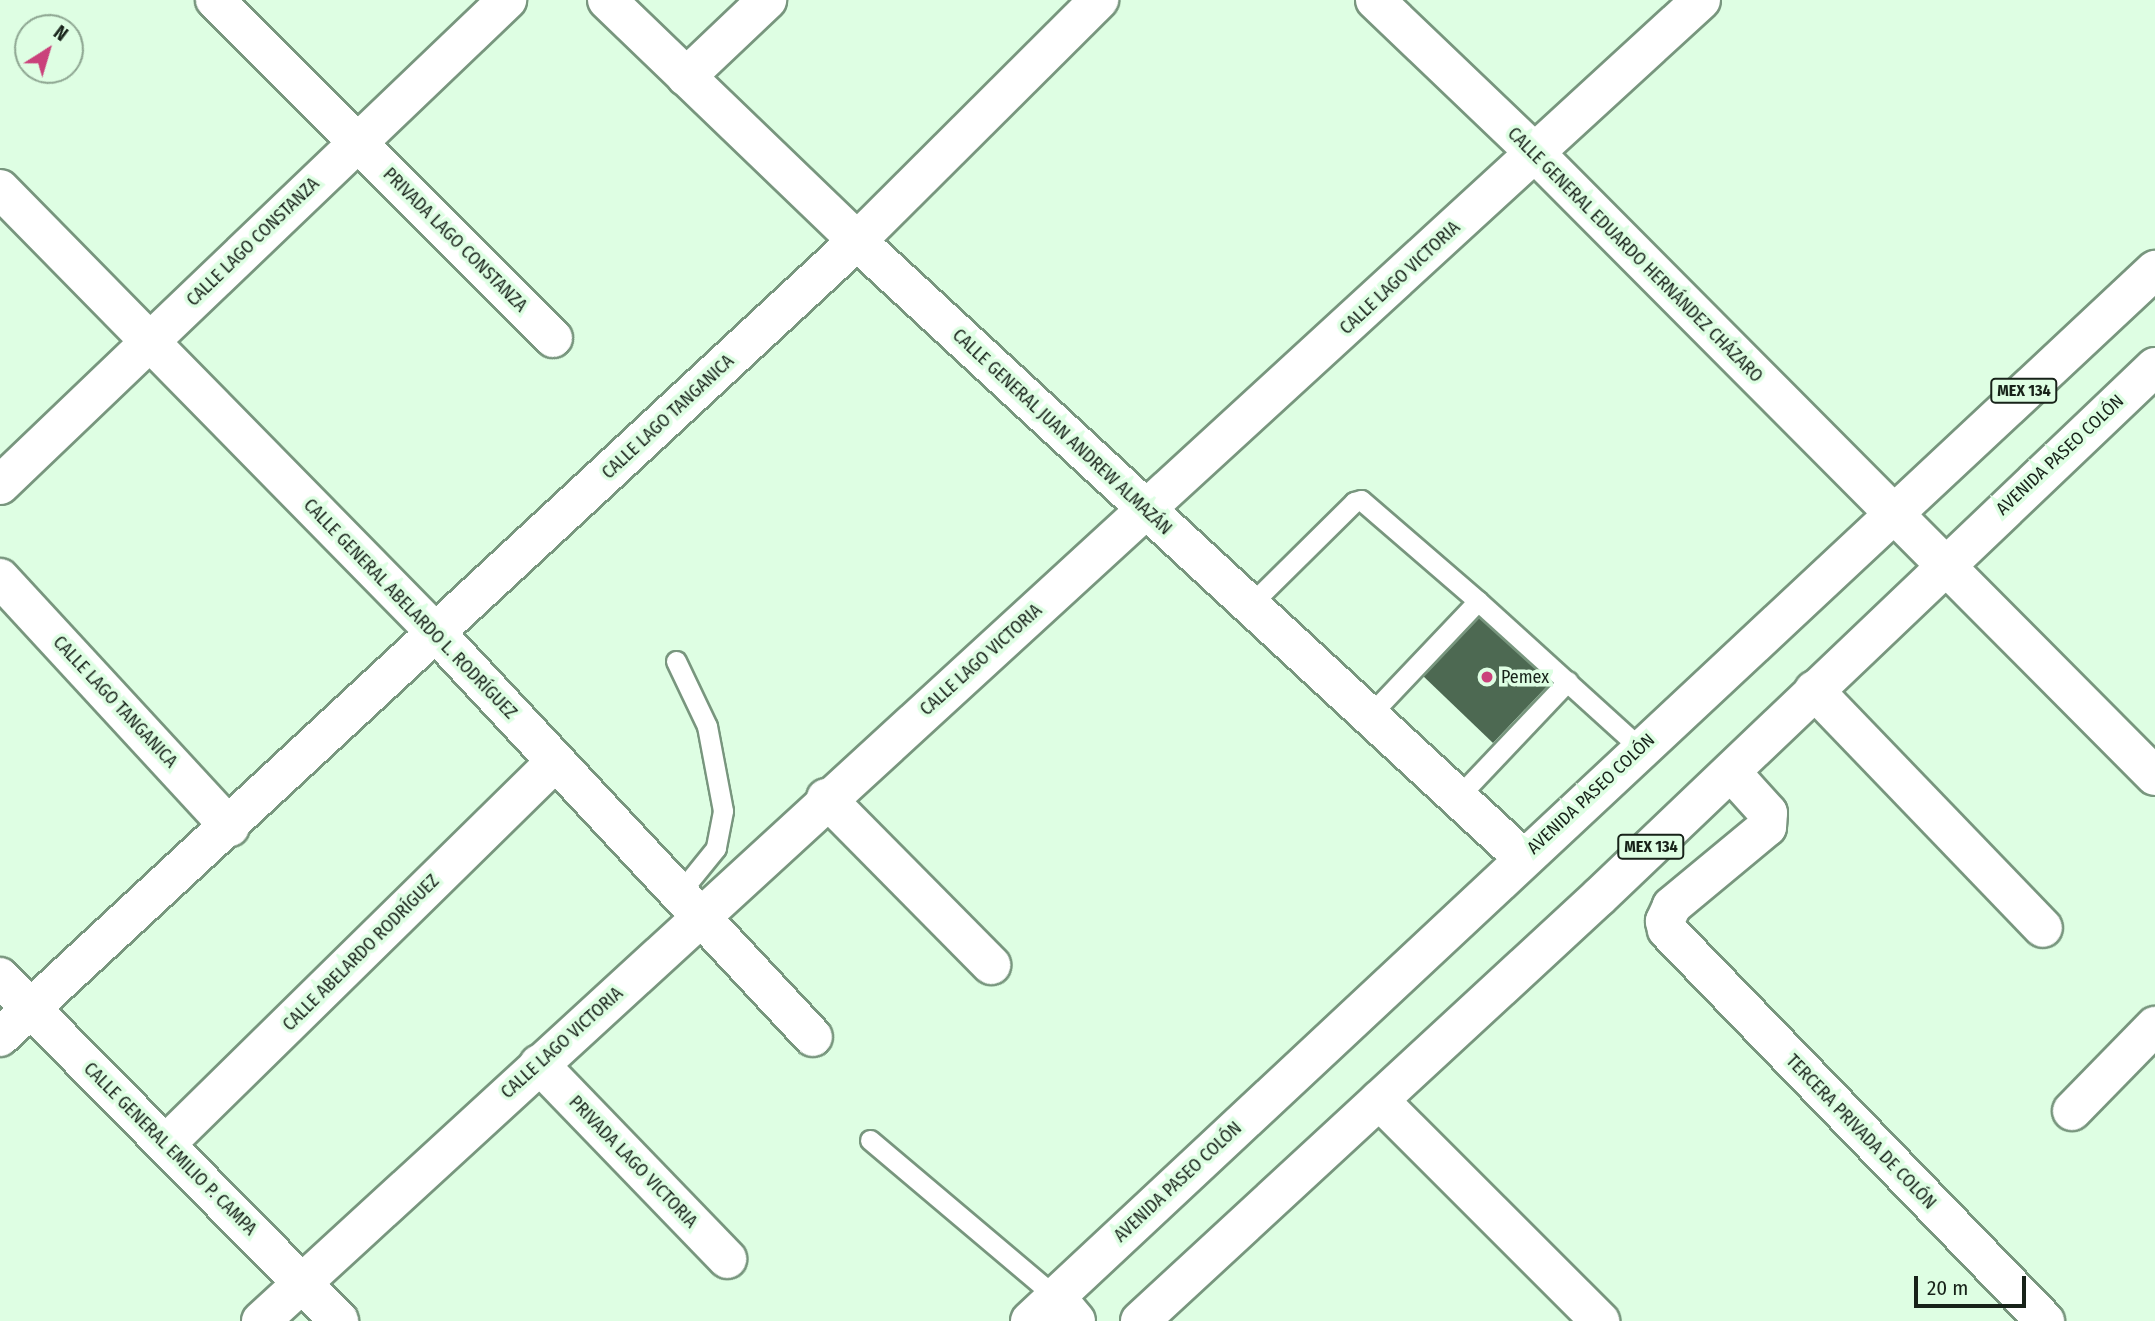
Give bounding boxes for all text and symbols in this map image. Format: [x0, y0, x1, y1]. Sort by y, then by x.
north arrow [14, 14, 84, 84]
text: N [49, 21, 72, 46]
street label: CALLE GENERAL EDUARDO HERNÁNDEZ CHÁZARO [1503, 123, 1767, 387]
street label: PRIVADA LAGO CONSTANZA [379, 164, 531, 316]
street label: CALLE LAGO CONSTANZA [182, 173, 324, 311]
street label: CALLE LAGO VICTORIA [1336, 217, 1464, 339]
street label: CALLE GENERAL JUAN ANDREW ALMAZÁN [948, 325, 1176, 539]
street label: CALLE LAGO TANGANICA [598, 350, 738, 484]
road number: MEX 134 [1989, 378, 2059, 404]
street label: AVENIDA PASEO COLÓN [1992, 390, 2128, 520]
street label: CALLE GENERAL ABELARDO L. RODRÍGUEZ [299, 494, 521, 724]
street label: CALLE LAGO VICTORIA [916, 600, 1046, 720]
street label: CALLE LAGO TANGANICA [48, 632, 182, 772]
place label: Pemex [1501, 666, 1549, 688]
marker: Pemex [1479, 669, 1495, 685]
street label: AVENIDA PASEO COLÓN [1523, 729, 1659, 859]
road number: MEX 134 [1616, 834, 1686, 860]
street label: CALLE ABELARDO RODRÍGUEZ [278, 870, 444, 1036]
street label: CALLE LAGO VICTORIA [497, 983, 627, 1103]
street label: TERCERA PRIVADA DE COLÓN [1782, 1050, 1940, 1214]
street label: CALLE GENERAL EMILIO P. CAMPA [79, 1058, 261, 1240]
street label: PRIVADA LAGO VICTORIA [564, 1091, 702, 1233]
street label: AVENIDA PASEO COLÓN [1110, 1117, 1246, 1247]
scale bar [1917, 1262, 2029, 1306]
text: 20 m [1927, 1275, 1968, 1301]

